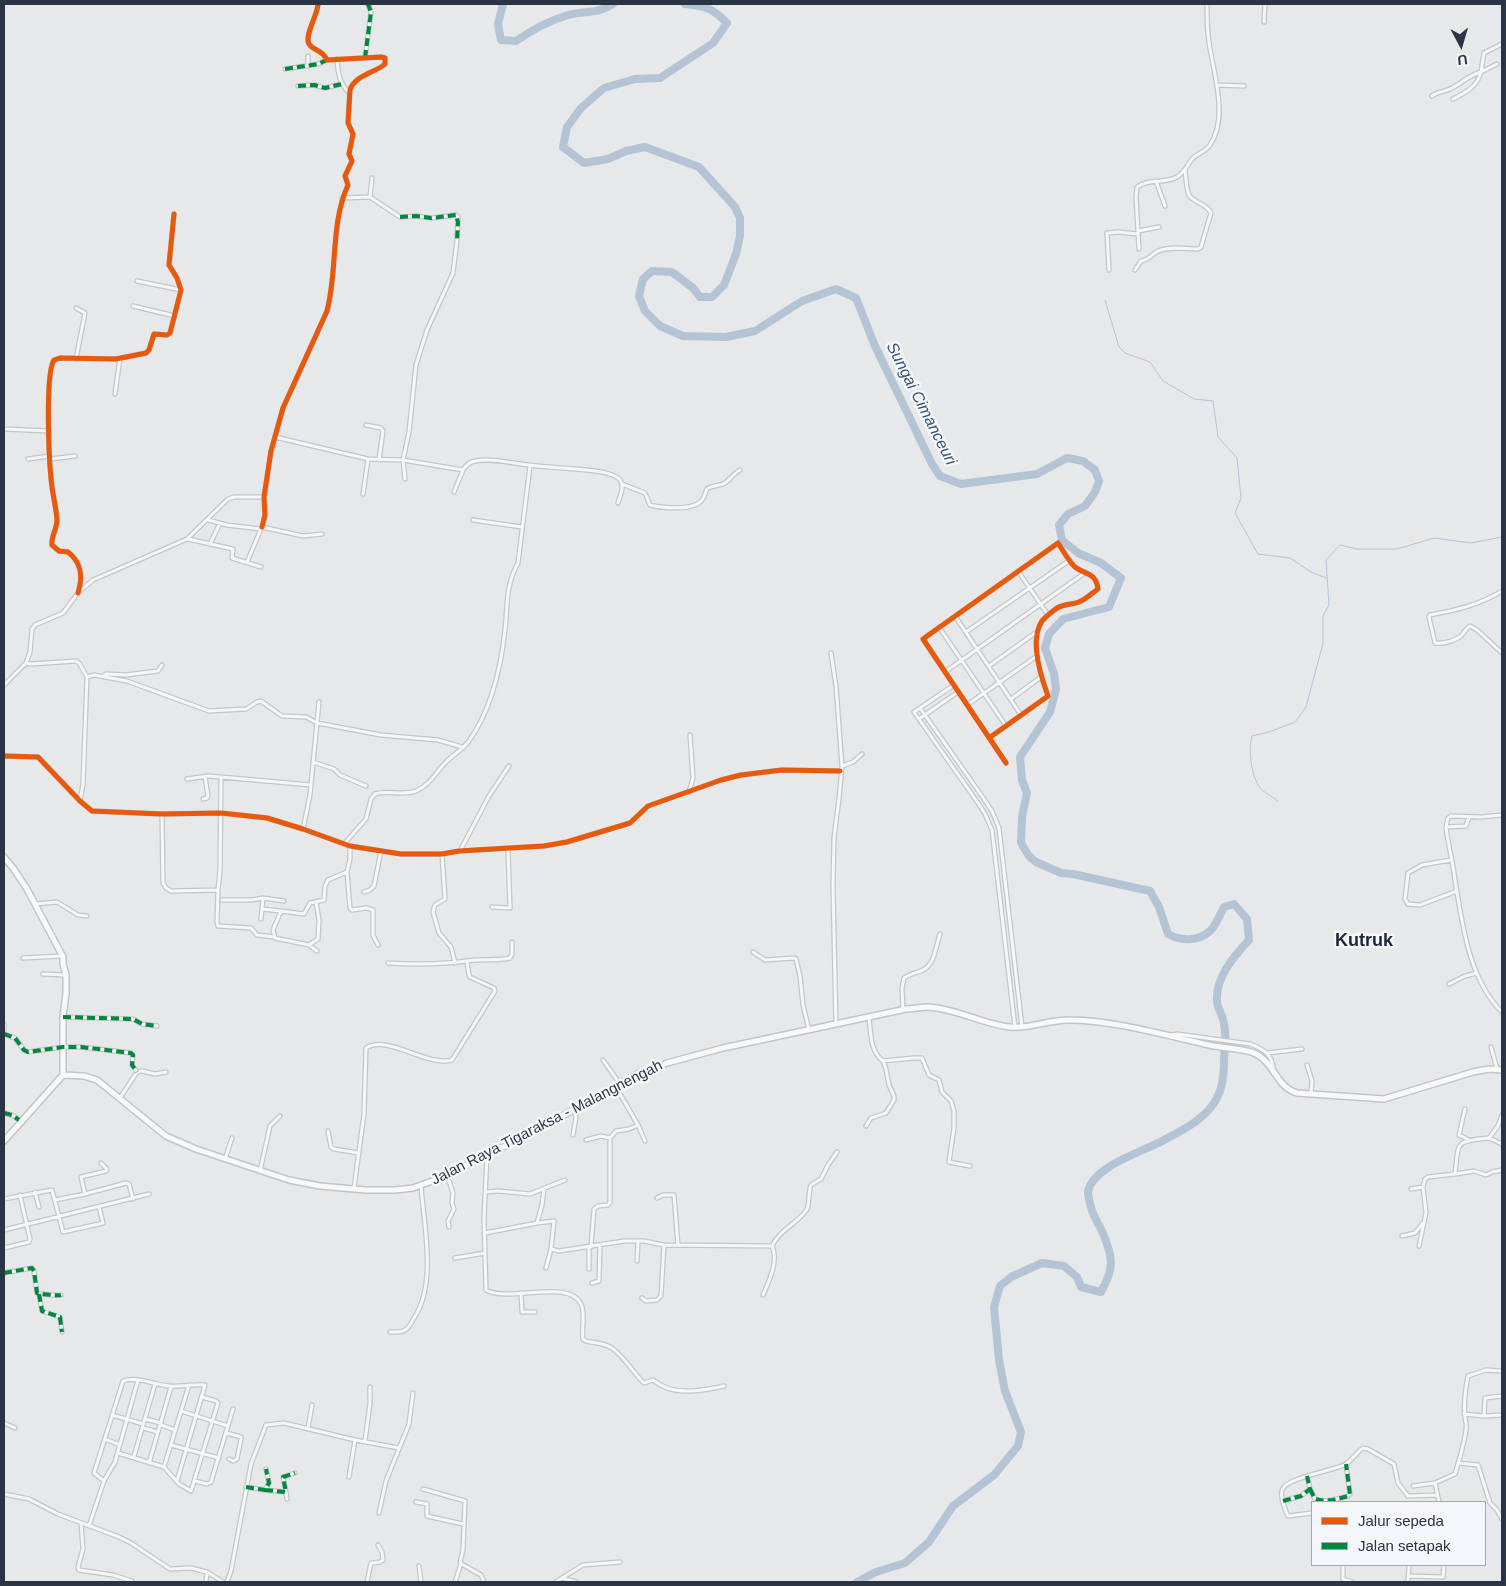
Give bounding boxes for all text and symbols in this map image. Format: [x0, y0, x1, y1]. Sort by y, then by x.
north arrow [1436, 20, 1486, 70]
text: U [1457, 51, 1468, 68]
water label: Sungai Cimanceuri [882, 339, 960, 469]
district label: Kutruk [1335, 930, 1393, 952]
street label: Jalan Raya Tigaraksa - Malangnengah [428, 1057, 666, 1189]
legend [1311, 1501, 1486, 1566]
text: Jalur sepeda [1358, 1512, 1444, 1529]
text: Jalan setapak [1358, 1537, 1451, 1554]

